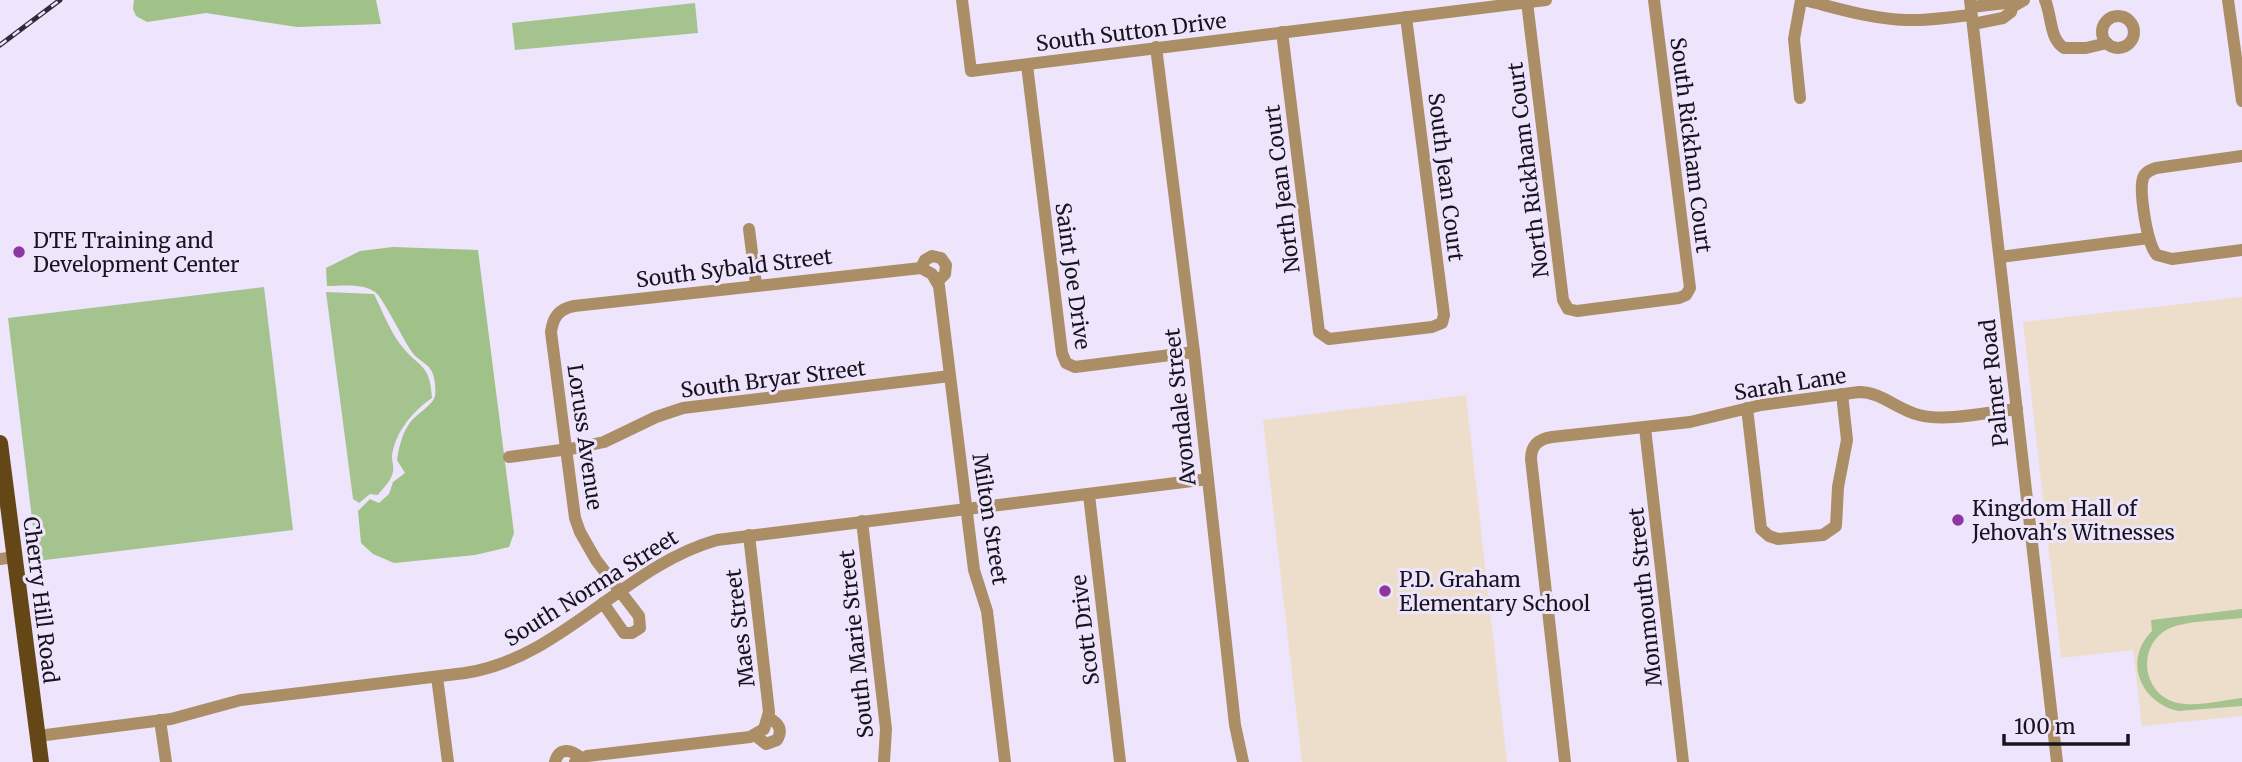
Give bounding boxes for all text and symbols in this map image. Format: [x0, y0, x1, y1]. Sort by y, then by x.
street label: South Sutton Drive [1034, 7, 1228, 57]
street label: South Rickham Court [1664, 36, 1718, 254]
street label: North Rickham Court [1501, 61, 1555, 279]
street label: South Jean Court [1422, 91, 1470, 263]
street label: North Jean Court [1258, 103, 1306, 275]
street label: Saint Joe Drive [1049, 201, 1097, 351]
place label: DTE Training and Development Center [33, 227, 239, 278]
street label: South Sybald Street [634, 243, 834, 293]
marker: DTE Training and Development Center [11, 244, 27, 260]
street label: Palmer Road [1974, 317, 2014, 448]
street label: Avondale Street [1158, 327, 1202, 488]
street label: South Bryar Street [679, 354, 867, 404]
street label: Loruss Avenue [561, 362, 609, 512]
street label: Sarah Lane [1732, 362, 1848, 406]
street label: Milton Street [966, 451, 1014, 587]
place label: Kingdom Hall of Jehovah's Witnesses [1971, 495, 2175, 546]
street label: Monmouth Street [1622, 506, 1668, 688]
marker: Kingdom Hall of Jehovah's Witnesses [1950, 512, 1966, 528]
street label: Cherry Hill Road [17, 515, 65, 685]
street label: South Norma Street [499, 524, 683, 652]
street label: South Marie Street [833, 549, 879, 739]
place label: P.D. Graham Elementary School [1399, 566, 1591, 617]
street label: Maes Street [719, 567, 761, 689]
street label: Scott Drive [1065, 573, 1105, 687]
marker: P.D. Graham Elementary School [1377, 583, 1393, 599]
scale bar [2004, 702, 2128, 746]
text: 100 m [2014, 713, 2076, 740]

